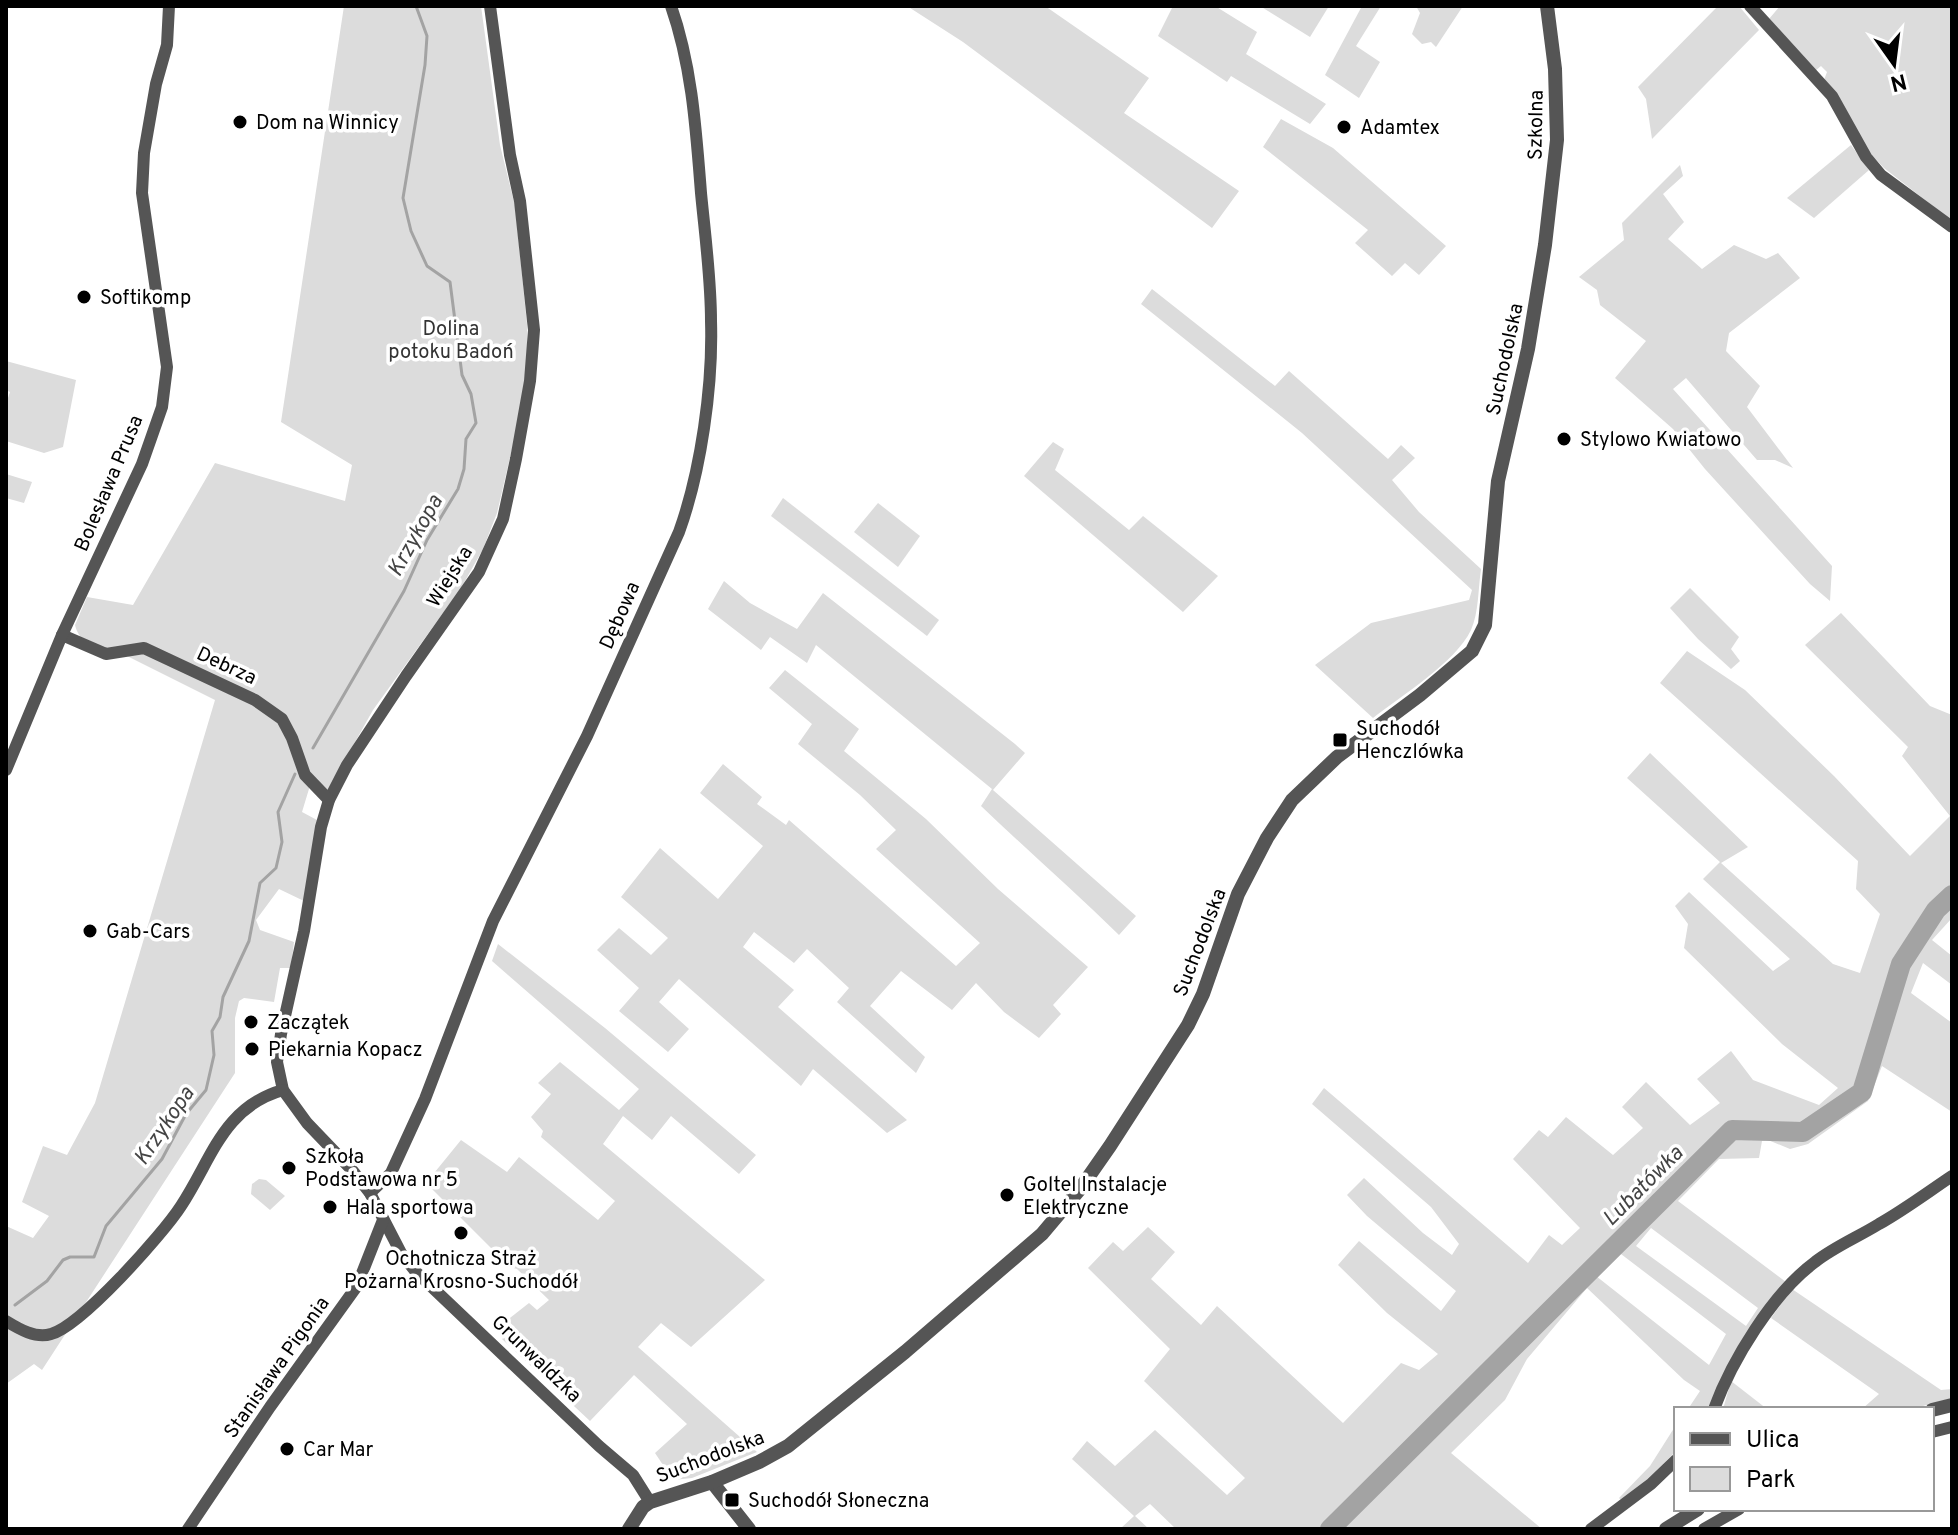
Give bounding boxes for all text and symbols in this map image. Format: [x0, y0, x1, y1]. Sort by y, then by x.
north arrow [1854, 24, 1934, 104]
text: N [1887, 66, 1909, 96]
street label: Szkolna [1523, 90, 1551, 160]
place label: Dom na Winnicy [256, 111, 399, 137]
marker: Dom na Winnicy [231, 113, 249, 131]
place label: Adamtex [1360, 116, 1440, 142]
marker: Adamtex [1335, 118, 1353, 136]
place label: Softikomp [100, 286, 191, 312]
marker: Softikomp [75, 288, 93, 306]
street label: Suchodolska [1481, 301, 1531, 418]
park label: Dolina potoku Badoń [388, 317, 514, 366]
street label: Bolesława Prusa [69, 412, 150, 556]
place label: Stylowo Kwiatowo [1580, 428, 1741, 454]
marker: Stylowo Kwiatowo [1555, 430, 1573, 448]
water label: Krzykopa [383, 490, 450, 582]
street label: Wiejska [422, 541, 480, 613]
street label: Dębowa [594, 578, 647, 654]
street label: Debrza [192, 642, 260, 692]
place label: Suchodół Henczlówka [1356, 717, 1464, 766]
marker: Suchodół Henczlówka [1331, 731, 1349, 749]
street label: Suchodolska [1168, 885, 1233, 1001]
place label: Gab-Cars [106, 920, 190, 946]
marker: Gab-Cars [81, 922, 99, 940]
place label: Zaczątek [267, 1011, 350, 1037]
marker: Zaczątek [242, 1013, 260, 1031]
place label: Piekarnia Kopacz [268, 1038, 423, 1064]
marker: Piekarnia Kopacz [243, 1040, 261, 1058]
water label: Krzykopa [129, 1081, 202, 1171]
water label: Lubatówka [1598, 1140, 1690, 1233]
place label: Szkoła Podstawowa nr 5 [305, 1145, 458, 1194]
marker: Szkoła Podstawowa nr 5 [280, 1159, 298, 1177]
place label: Goltel Instalacje Elektryczne [1023, 1173, 1167, 1222]
marker: Goltel Instalacje Elektryczne [998, 1186, 1016, 1204]
place label: Hala sportowa [346, 1196, 473, 1222]
marker: Hala sportowa [321, 1198, 339, 1216]
marker: Ochotnicza Straż Pożarna Krosno-Suchodół [452, 1224, 470, 1242]
place label: Ochotnicza Straż Pożarna Krosno-Suchodół [344, 1247, 578, 1296]
street label: Stanisława Pigonia [219, 1292, 336, 1444]
street label: Grunwaldzka [485, 1310, 586, 1409]
legend [1674, 1407, 1934, 1511]
street label: Suchodolska [653, 1425, 769, 1490]
text: Ulica [1746, 1426, 1799, 1456]
place label: Car Mar [303, 1438, 373, 1464]
marker: Car Mar [278, 1440, 296, 1458]
text: Park [1746, 1466, 1796, 1496]
place label: Suchodół Słoneczna [748, 1489, 929, 1515]
marker: Suchodół Słoneczna [723, 1491, 741, 1509]

